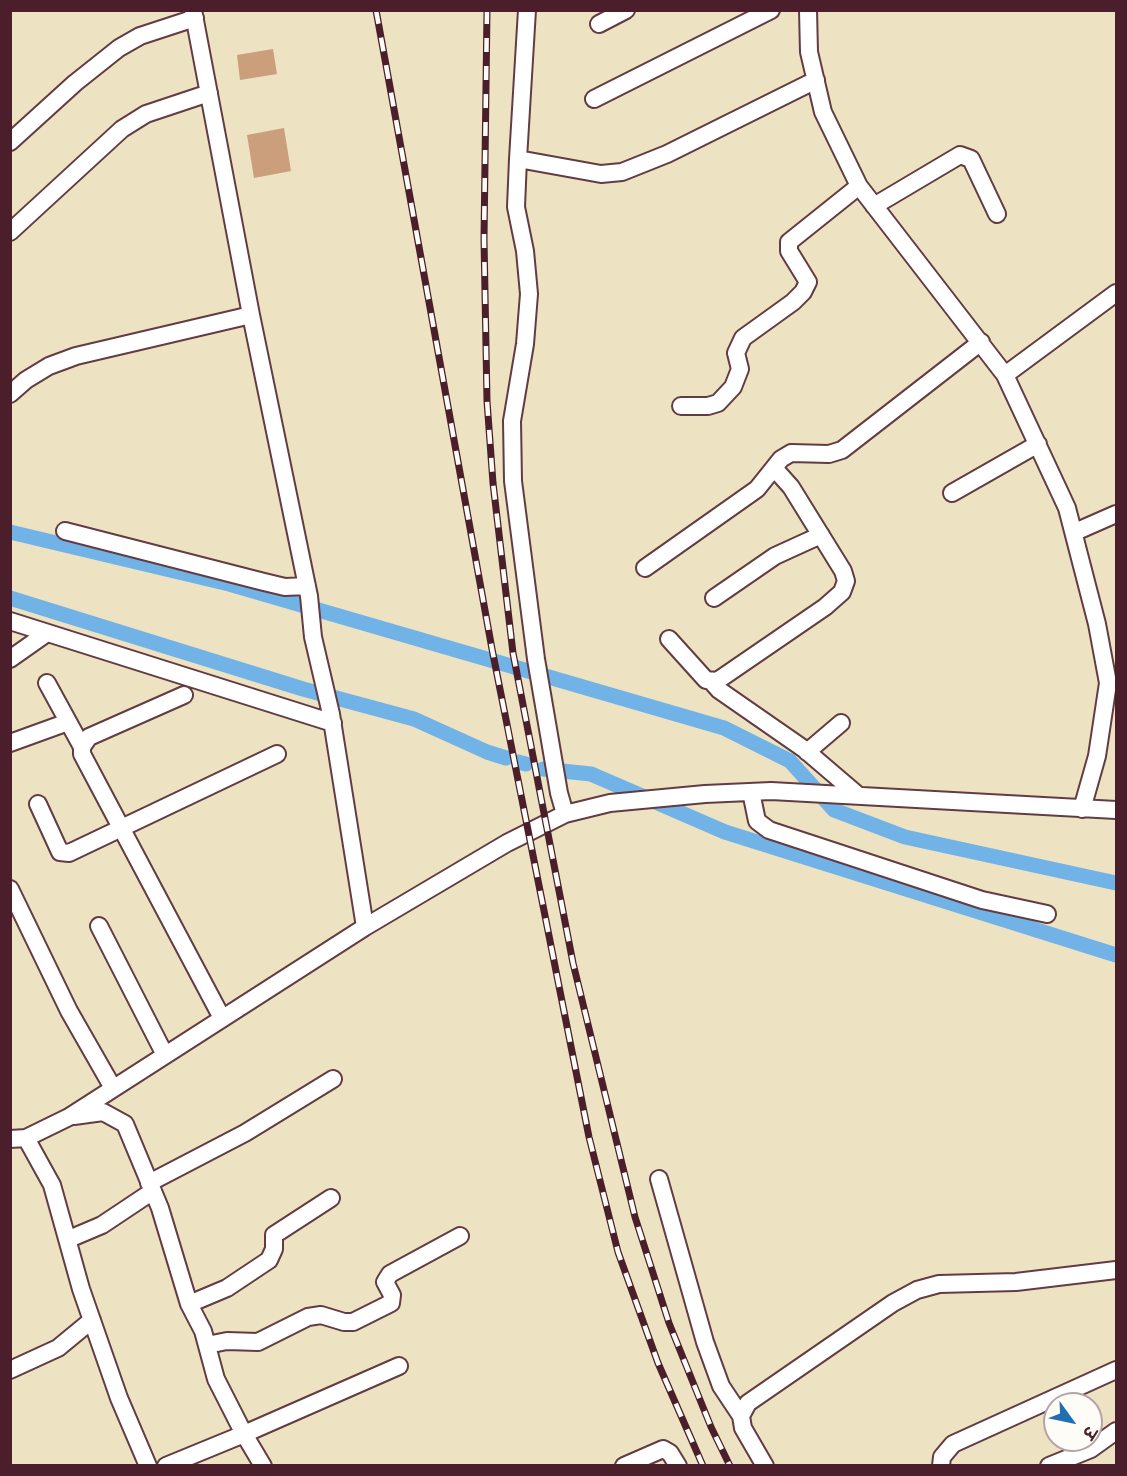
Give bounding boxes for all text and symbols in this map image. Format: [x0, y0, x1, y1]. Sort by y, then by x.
north arrow [1043, 1392, 1103, 1452]
text: उ [1076, 1421, 1098, 1441]

